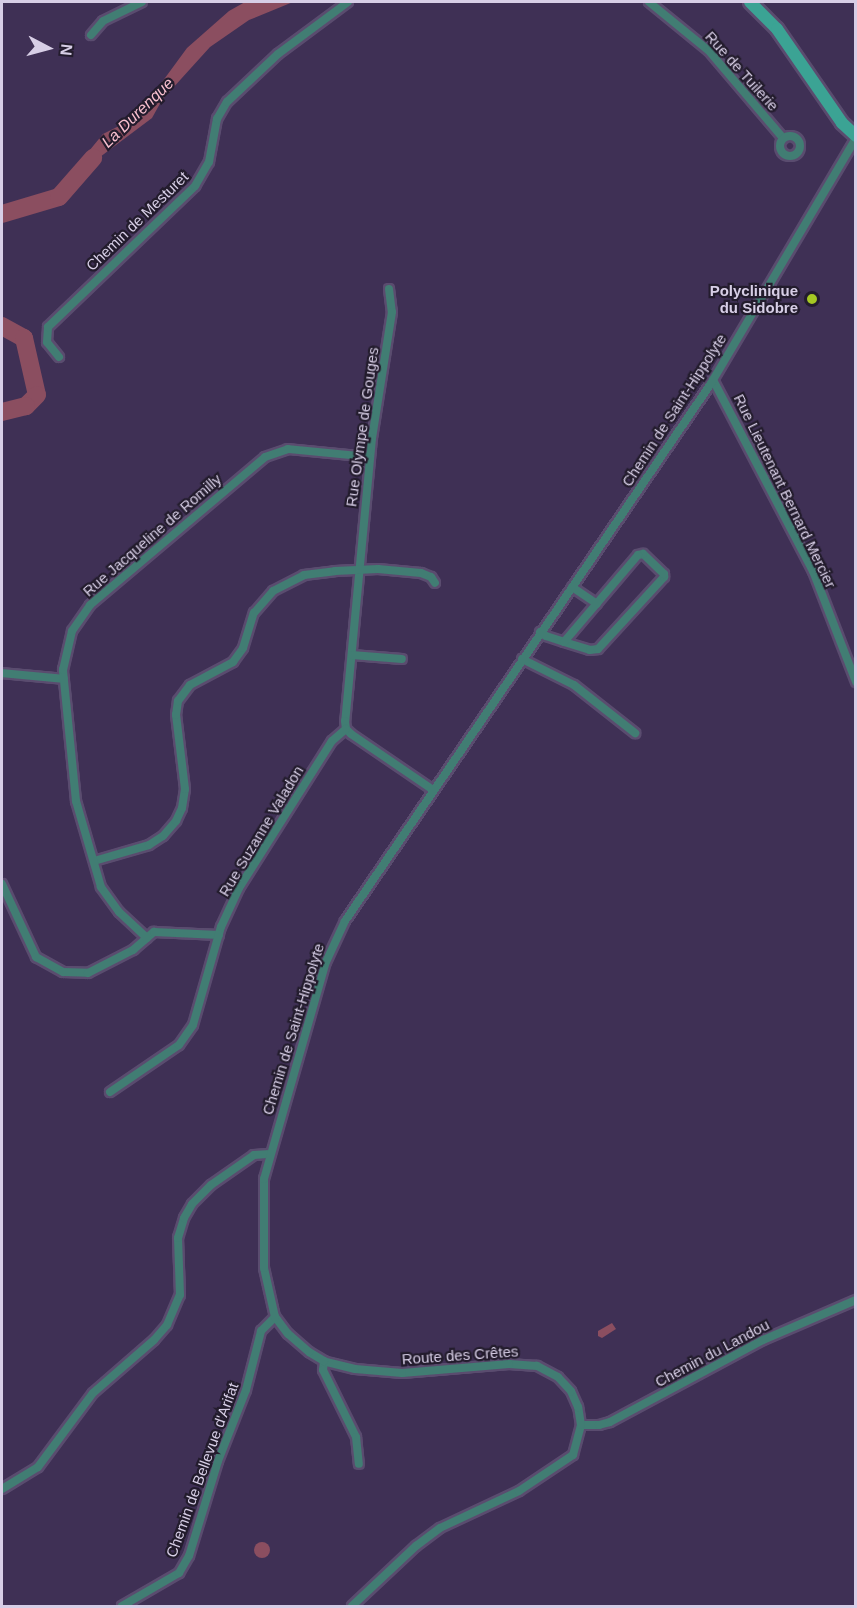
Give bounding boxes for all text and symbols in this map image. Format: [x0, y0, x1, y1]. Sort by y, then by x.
north arrow [18, 18, 78, 78]
street label: Rue de Tuilerie [701, 27, 783, 115]
text: N [57, 43, 75, 57]
water label: La Durenque [98, 74, 178, 152]
street label: Chemin de Mesturet [82, 168, 192, 274]
place label: Polyclinique du Sidobre [710, 281, 798, 316]
marker: Polyclinique du Sidobre [803, 290, 821, 308]
street label: Chemin de Saint-Hippolyte [618, 330, 730, 490]
street label: Rue Olympe de Gouges [342, 346, 382, 508]
street label: Rue Lieutenant Bernard Mercier [730, 391, 840, 591]
street label: Rue Jacqueline de Romilly [79, 470, 225, 600]
street label: Rue Suzanne Valadon [215, 763, 307, 899]
street label: Chemin de Saint-Hippolyte [258, 941, 328, 1117]
street label: Chemin du Landou [652, 1315, 772, 1391]
street label: Route des Crêtes [401, 1342, 519, 1368]
street label: Chemin de Bellevue d'Arifat [162, 1380, 242, 1560]

